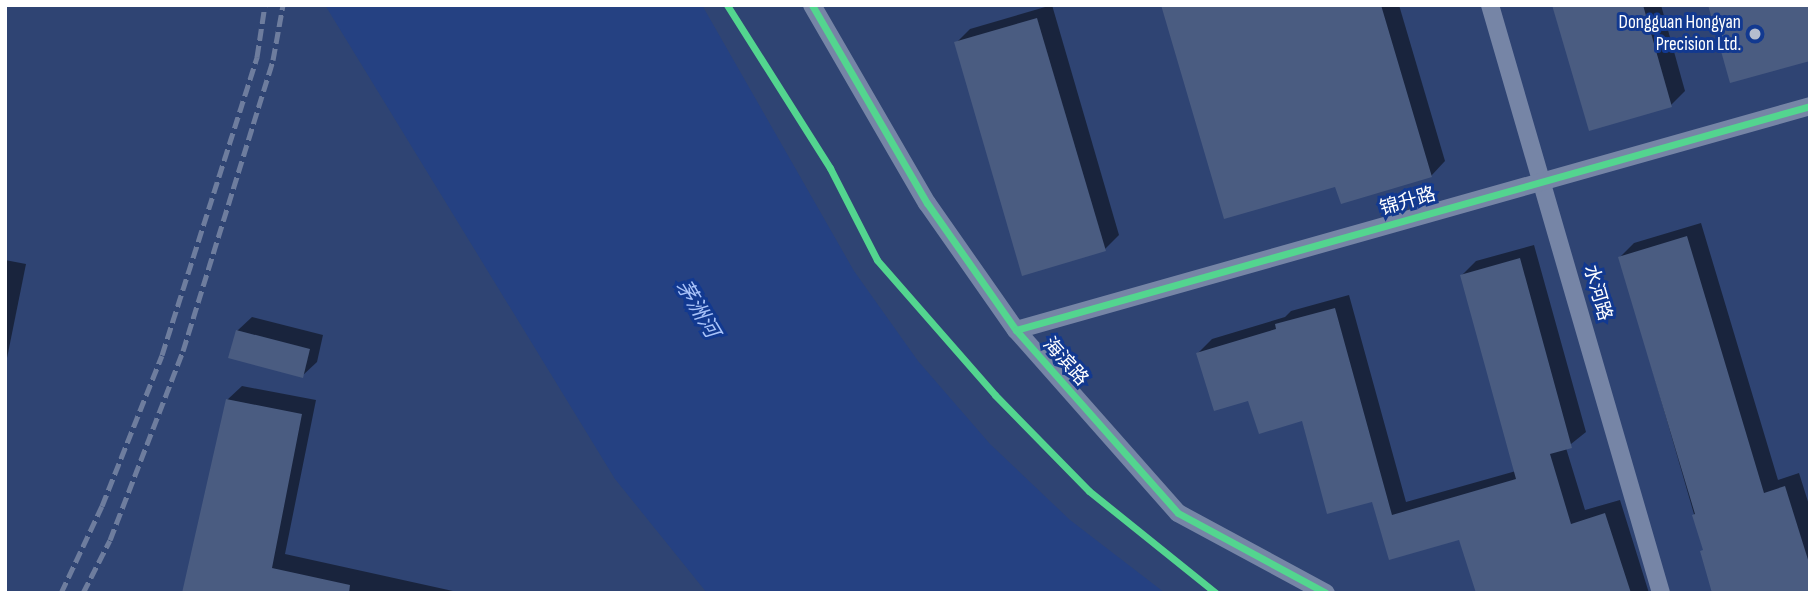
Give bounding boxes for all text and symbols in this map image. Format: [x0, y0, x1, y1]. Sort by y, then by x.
place label: Dongguan Hongyan Precision Ltd. [1619, 12, 1741, 56]
marker: Dongguan Hongyan Precision Ltd. [1747, 26, 1763, 42]
street label: 锦升路 [1377, 183, 1439, 221]
street label: 水河路 [1578, 262, 1616, 324]
water label: 茅洲河 [670, 276, 724, 342]
street label: 海滨路 [1037, 333, 1093, 391]

